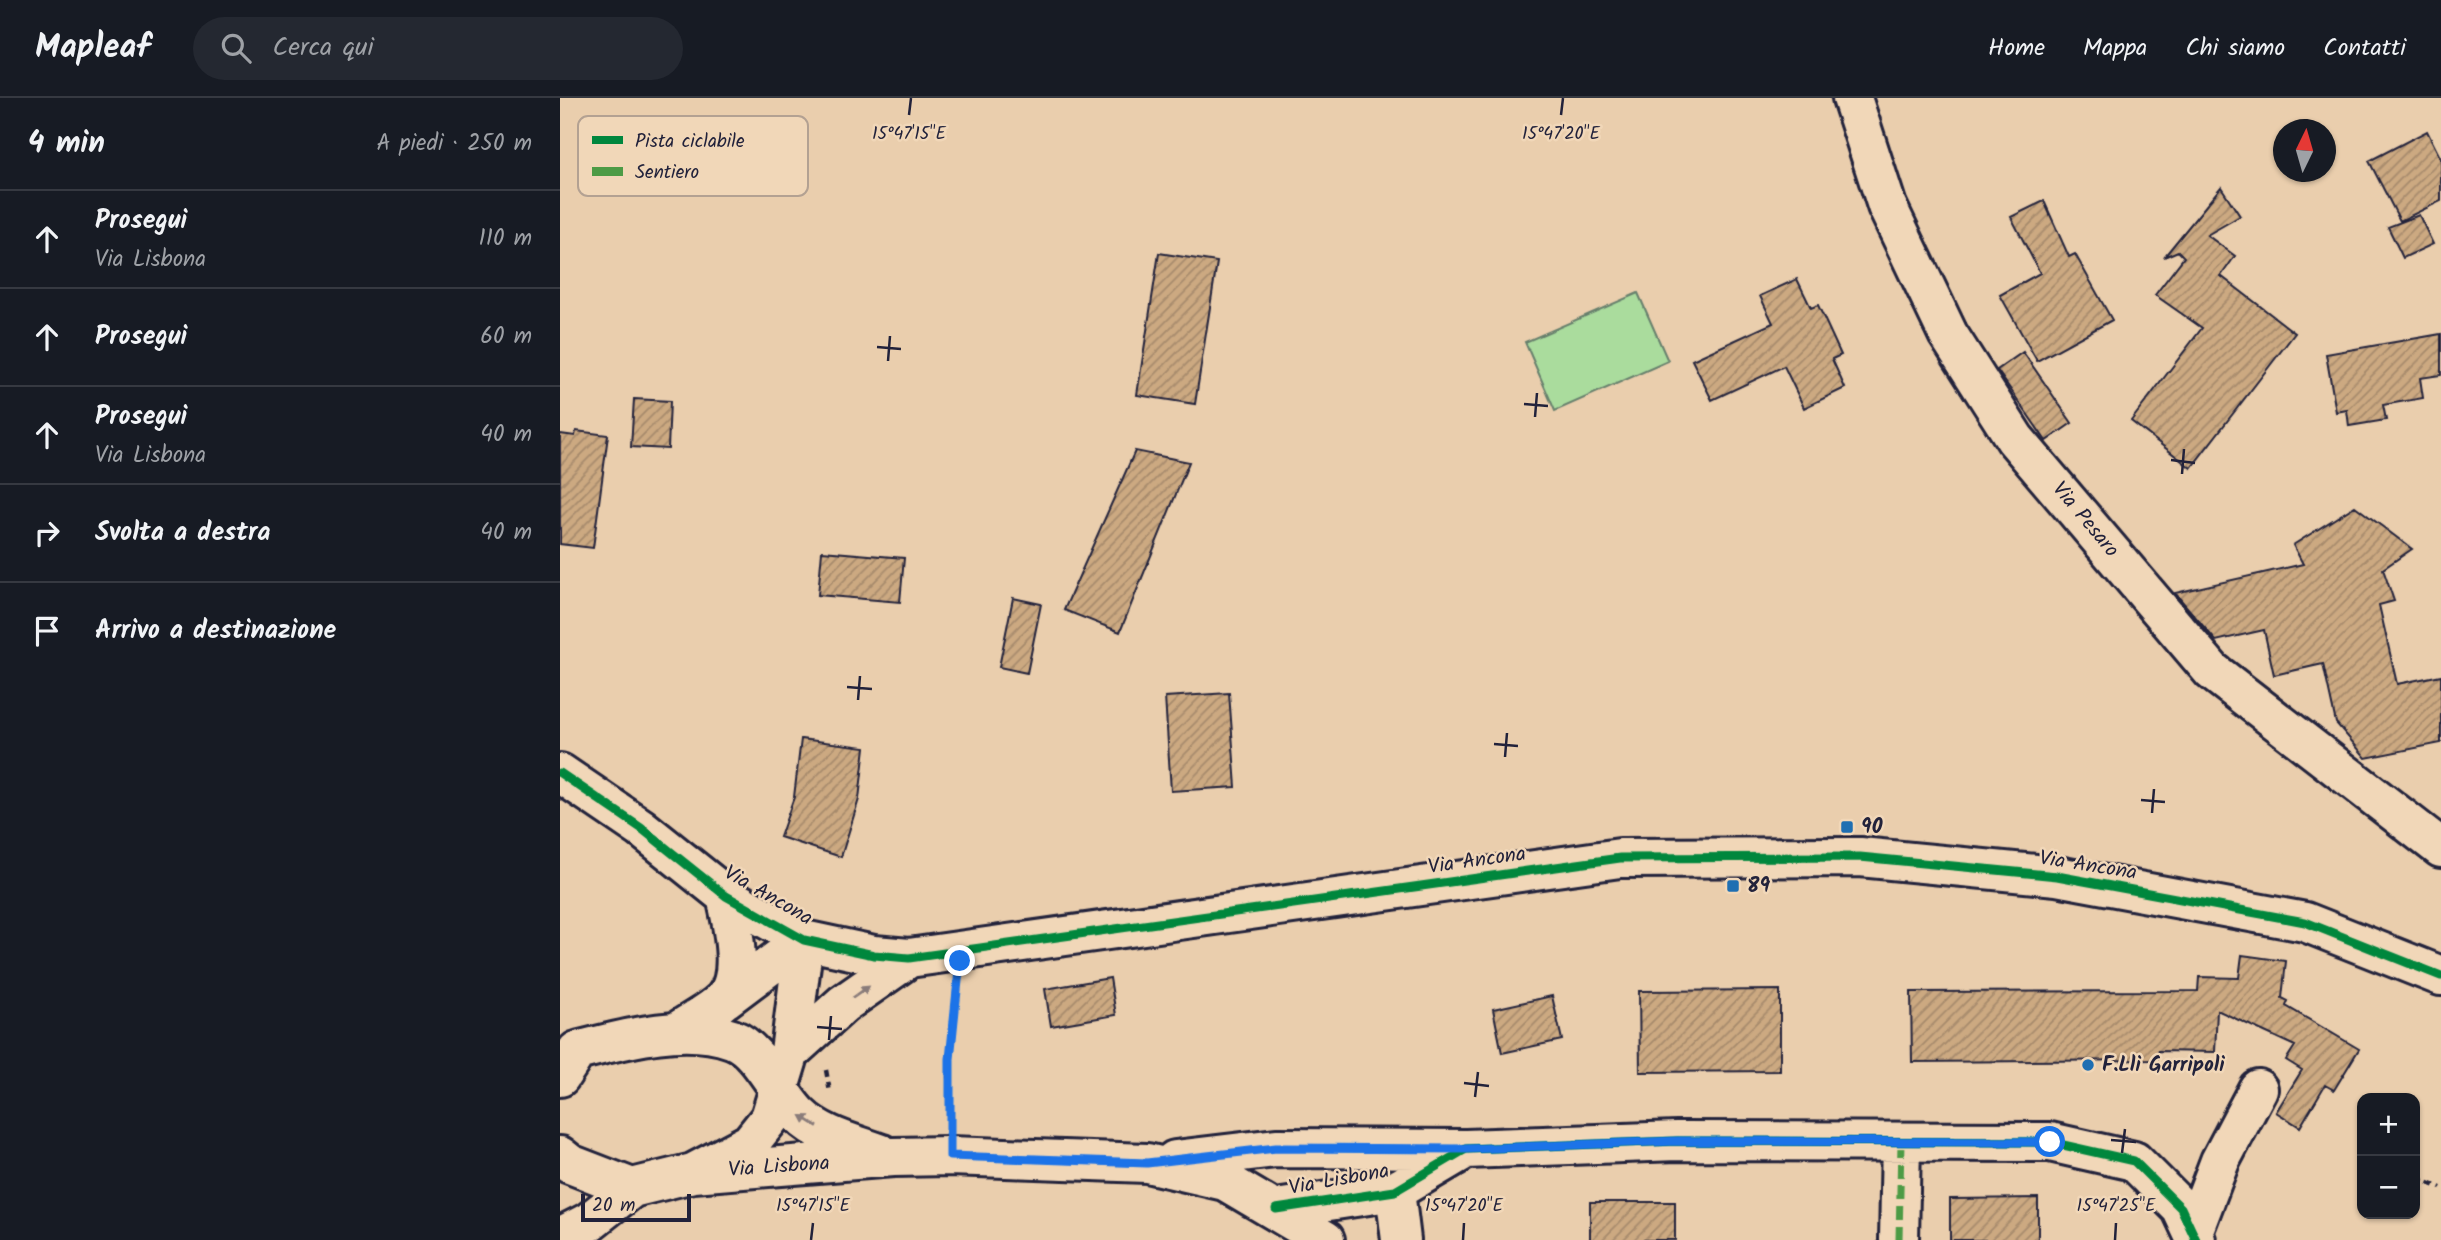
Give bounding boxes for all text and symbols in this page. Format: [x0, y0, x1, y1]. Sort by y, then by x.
search box [193, 17, 683, 80]
text: Mapleaf [35, 22, 151, 75]
text: Cerca qui [273, 27, 374, 69]
icon: search [217, 29, 255, 67]
text: Home [1988, 29, 2045, 68]
text: Mappa [2083, 29, 2147, 68]
text: Chi siamo [2185, 29, 2285, 68]
text: Contatti [2323, 29, 2406, 68]
legend [578, 116, 808, 196]
north arrow [2273, 119, 2336, 182]
text: 4 min [28, 120, 105, 168]
text: 15°47'15"E [872, 120, 946, 149]
text: 15°47'20"E [1522, 120, 1601, 149]
text: A piedi · 250 m [376, 126, 532, 162]
text: Pista ciclabile [635, 127, 745, 157]
text: Sentiero [635, 158, 699, 188]
text: Prosegui [95, 200, 187, 242]
icon: ahead [28, 220, 66, 258]
text: 110 m [479, 221, 532, 257]
text: Via Lisbona [95, 242, 206, 278]
text: Prosegui [95, 316, 187, 358]
icon: ahead [28, 318, 66, 356]
text: 60 m [480, 319, 532, 355]
text: Prosegui [95, 396, 187, 438]
icon: ahead [28, 416, 66, 454]
text: 40 m [480, 417, 532, 453]
text: Via Lisbona [95, 438, 206, 474]
street label: Via Pesaro [2043, 475, 2127, 565]
text: Svolta a destra [95, 512, 271, 554]
icon: right [28, 514, 66, 552]
text: 40 m [480, 515, 532, 551]
text: Arrivo a destinazione [95, 610, 336, 652]
icon: arrive [28, 612, 66, 650]
place label: 90 [1861, 811, 1883, 844]
marker: 90 [1839, 819, 1855, 835]
street label: Via Ancona [1426, 838, 1528, 884]
street label: Via Ancona [2037, 842, 2139, 890]
street label: Via Ancona [717, 857, 819, 935]
place label: 89 [1747, 870, 1770, 903]
marker: 89 [1725, 878, 1741, 894]
route end [944, 945, 975, 976]
one-way arrow [852, 985, 870, 999]
place label: F.Lli Garripoli [2102, 1049, 2225, 1082]
marker: F.Lli Garripoli [2080, 1057, 2096, 1073]
map controls [2357, 1093, 2420, 1219]
button: + [2357, 1093, 2420, 1156]
one-way arrow [799, 1114, 818, 1127]
route start [2034, 1126, 2065, 1157]
street label: Via Lisbona [727, 1147, 831, 1187]
street label: Via Lisbona [1286, 1155, 1392, 1205]
button: − [2357, 1156, 2420, 1219]
scale bar [581, 1191, 691, 1223]
text: 20 m [592, 1191, 635, 1221]
text: 15°47'15"E [776, 1192, 850, 1221]
text: 15°47'20"E [1425, 1192, 1504, 1221]
text: 15°47'25"E [2077, 1192, 2156, 1221]

